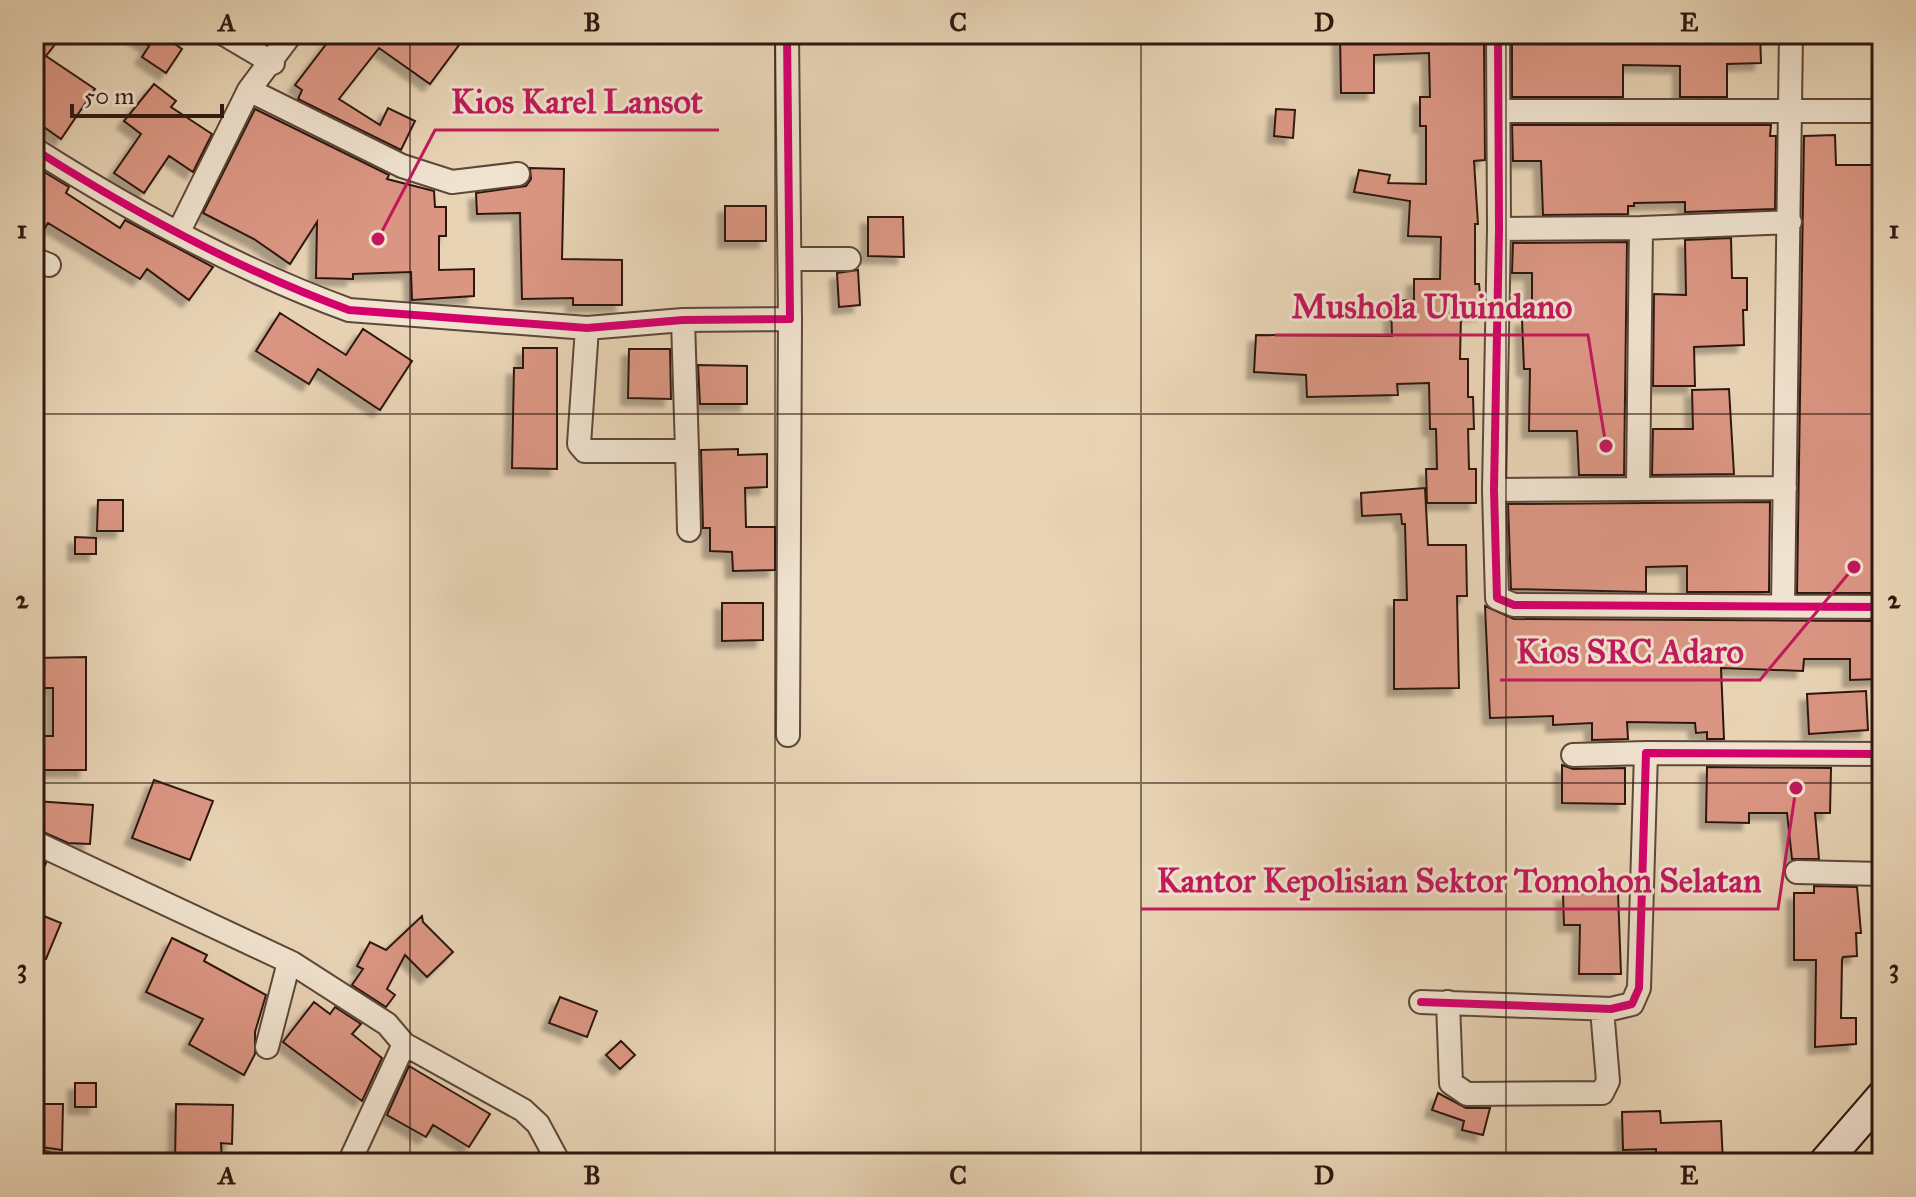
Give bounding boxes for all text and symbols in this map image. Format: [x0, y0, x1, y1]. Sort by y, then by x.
text: A [216, 6, 236, 38]
text: B [583, 6, 601, 38]
text: C [949, 6, 967, 38]
text: D [1314, 6, 1334, 38]
text: E [1680, 6, 1699, 38]
scale bar [72, 68, 222, 118]
callout: Kios Karel Lansot [435, 72, 719, 130]
text: 50 m [84, 81, 134, 111]
text: Kios Karel Lansot [451, 81, 704, 122]
text: 1 [17, 213, 27, 245]
text: 1 [1889, 213, 1899, 245]
callout: Mushola Uluindano [1275, 277, 1588, 335]
text: Mushola Uluindano [1291, 286, 1573, 327]
text: 2 [16, 583, 30, 615]
text: 2 [1888, 583, 1902, 615]
callout: Kios SRC Adaro [1500, 622, 1760, 680]
text: Kios SRC Adaro [1516, 631, 1744, 672]
callout: Kantor Kepolisian Sektor Tomohon Selatan [1141, 851, 1778, 909]
text: Kantor Kepolisian Sektor Tomohon Selatan [1157, 860, 1762, 901]
text: 3 [17, 952, 27, 984]
text: 3 [1889, 952, 1899, 984]
text: A [216, 1159, 236, 1191]
text: B [583, 1159, 601, 1191]
text: C [949, 1159, 967, 1191]
text: D [1314, 1159, 1334, 1191]
text: E [1680, 1159, 1699, 1191]

